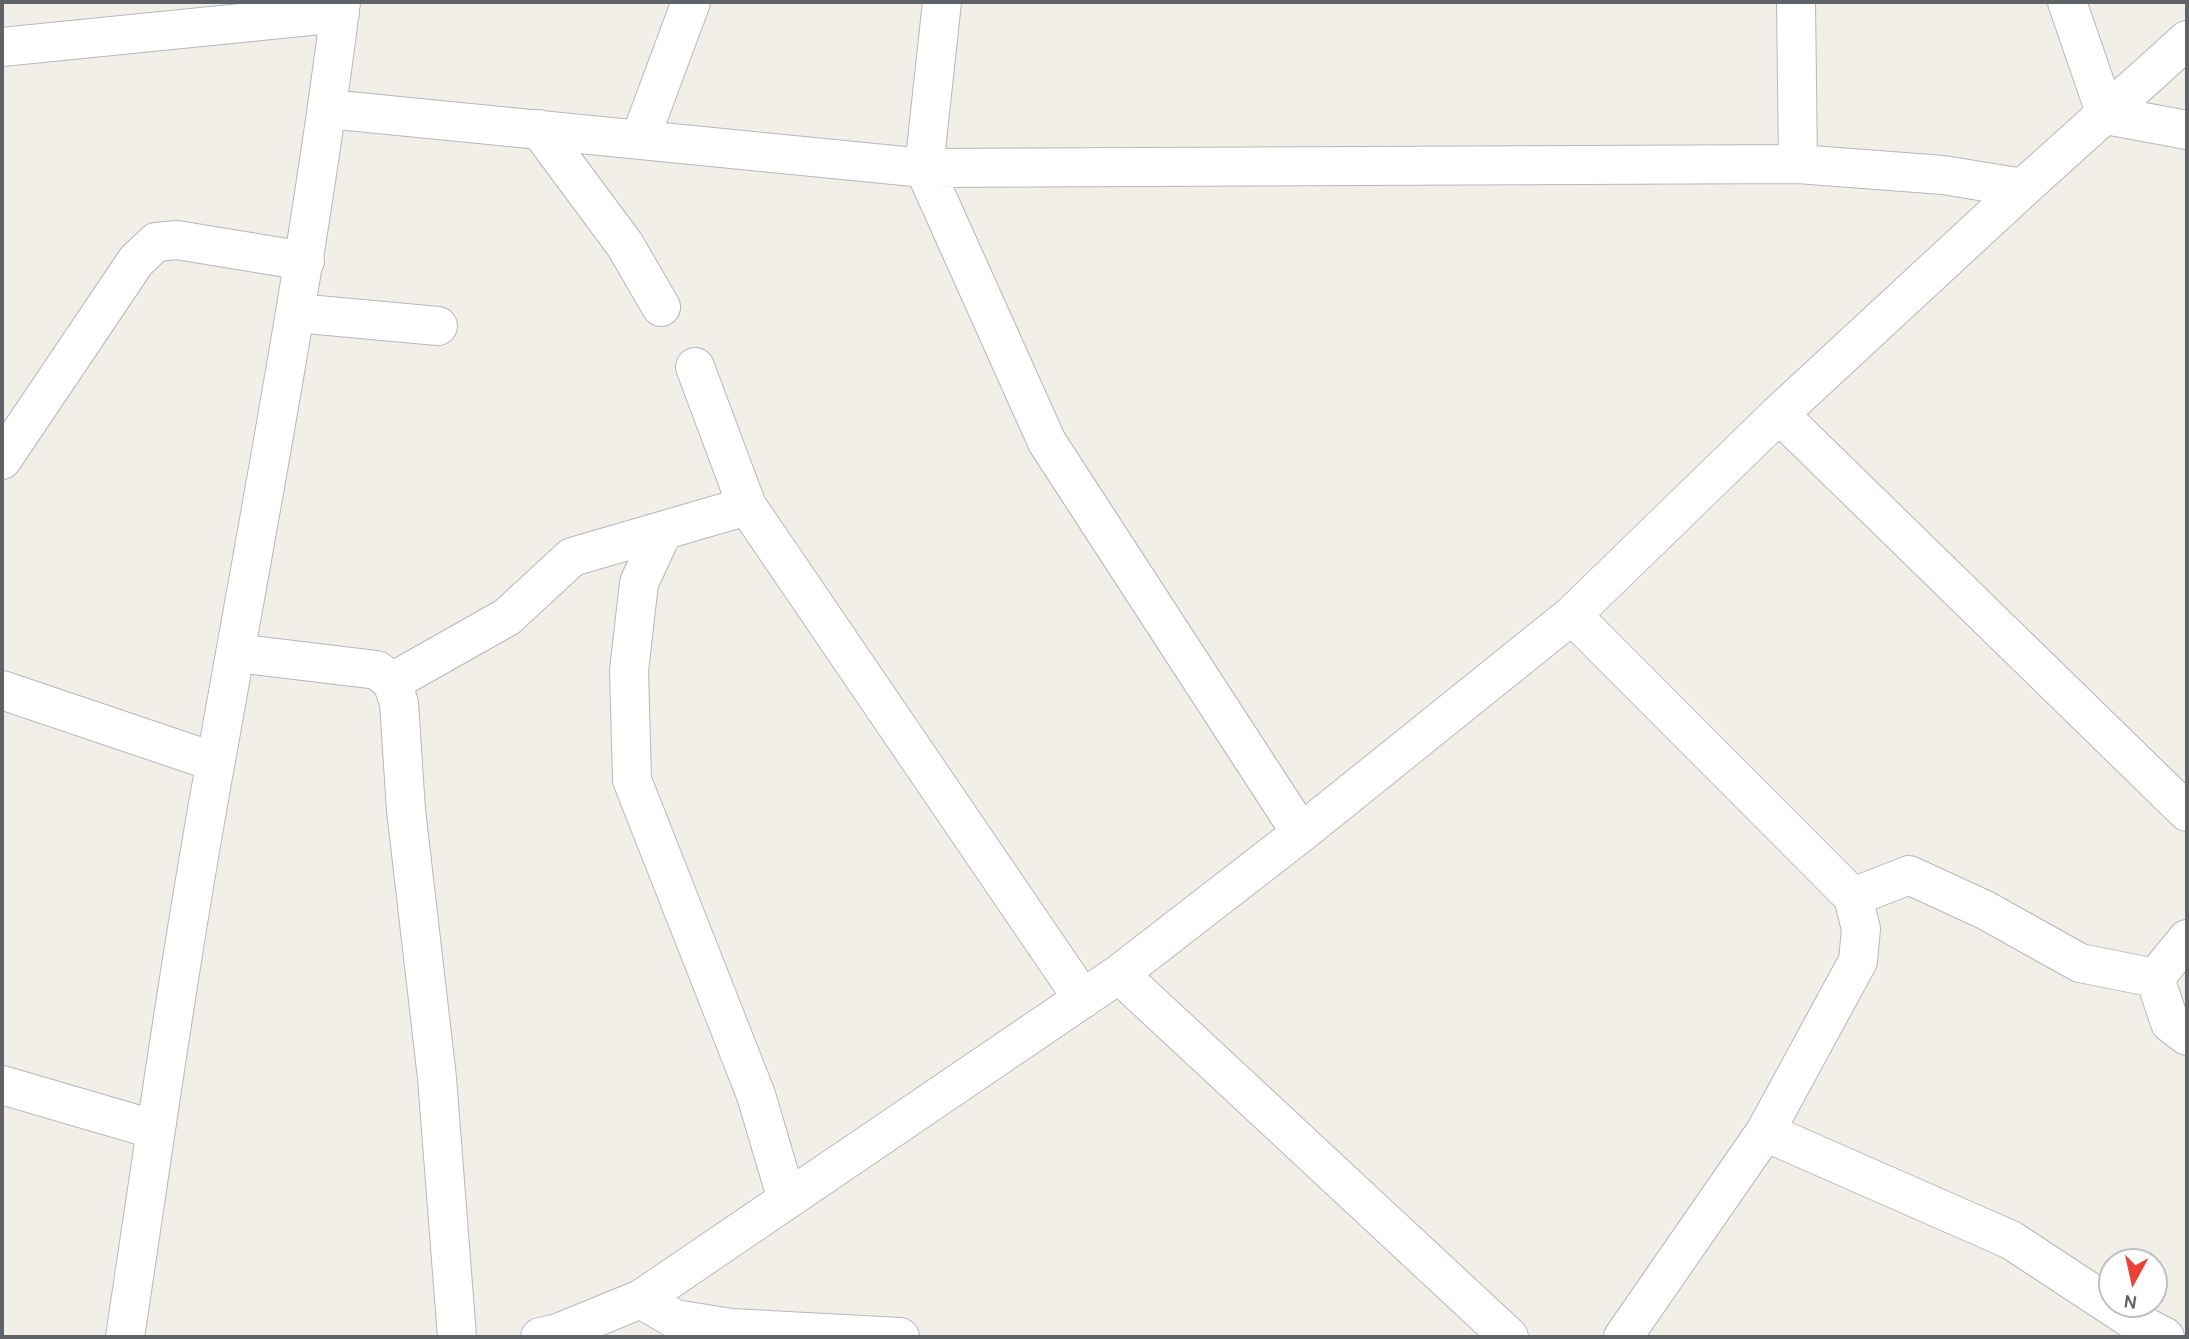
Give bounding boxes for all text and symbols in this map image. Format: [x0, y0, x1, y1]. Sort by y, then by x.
north arrow [2098, 1248, 2168, 1318]
text: N [2122, 1290, 2139, 1314]

